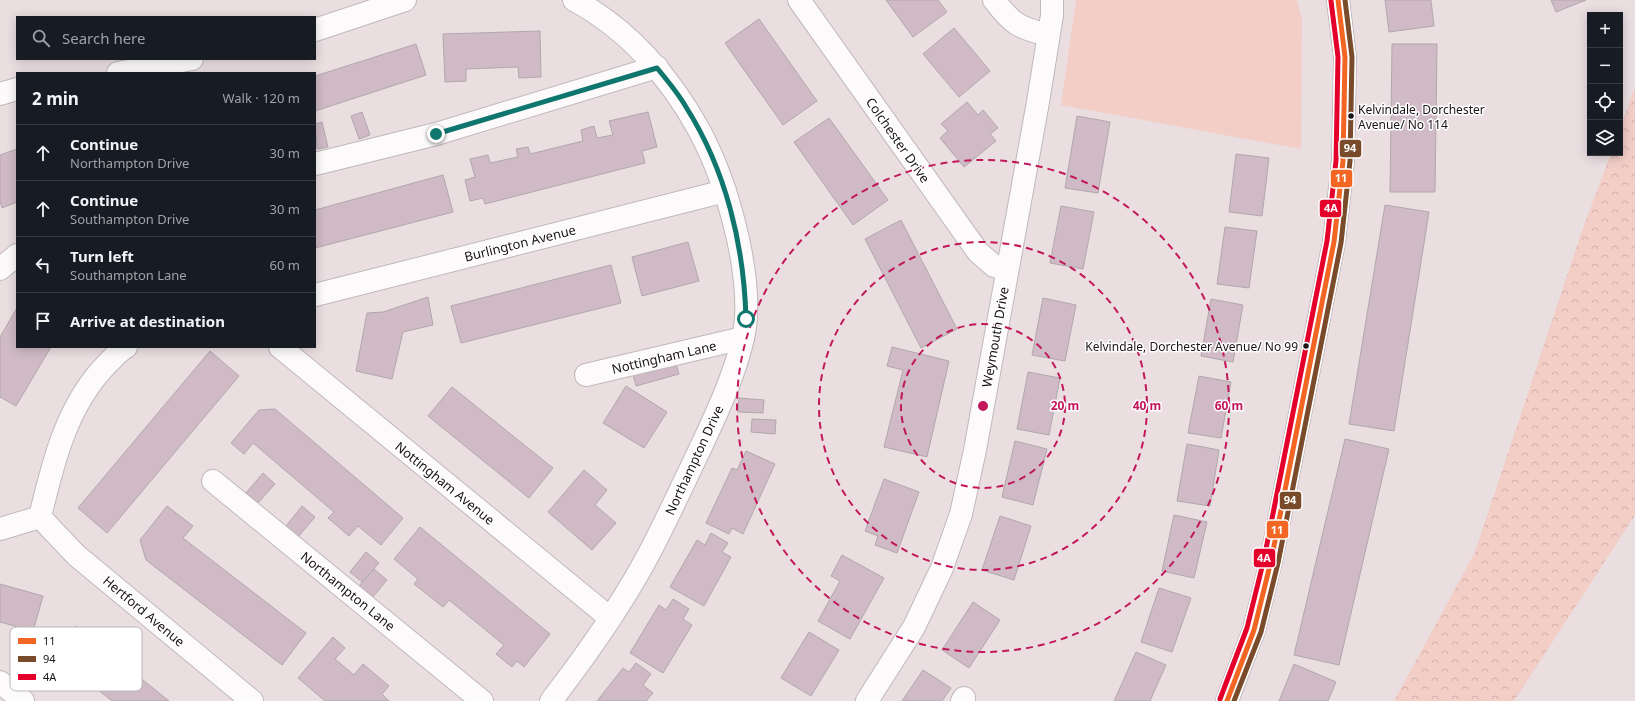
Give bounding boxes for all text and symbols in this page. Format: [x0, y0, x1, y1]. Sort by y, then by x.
map controls [1587, 12, 1623, 156]
button: + [1587, 12, 1623, 48]
search box [16, 16, 316, 60]
icon: search [30, 27, 52, 49]
text: Search here [62, 28, 145, 48]
button: − [1587, 48, 1623, 84]
button: locate [1587, 84, 1623, 120]
text: 2 min [32, 87, 79, 110]
text: Walk · 120 m [222, 89, 300, 107]
street label: Colchester Drive [862, 94, 934, 186]
place label: Kelvindale, Dorchester Avenue/ No 114 [1358, 101, 1485, 133]
marker: Kelvindale, Dorchester Avenue/ No 114 [1346, 111, 1356, 121]
button: layers [1587, 120, 1623, 156]
route end [427, 125, 445, 143]
text: Continue [70, 134, 138, 154]
line badge: 94 [1339, 139, 1362, 158]
text: 94 [1344, 140, 1357, 155]
icon: ahead [32, 142, 54, 164]
text: 30 m [270, 144, 300, 162]
text: Northampton Drive [70, 154, 189, 172]
line badge: 11 [1330, 169, 1353, 188]
text: 11 [1335, 170, 1347, 185]
text: Continue [70, 190, 138, 210]
icon: ahead [32, 198, 54, 220]
line badge: 4A [1319, 199, 1342, 218]
text: 30 m [270, 200, 300, 218]
text: 4A [1324, 200, 1338, 215]
text: Southampton Drive [70, 210, 189, 228]
street label: Burlington Avenue [462, 220, 578, 266]
text: Turn left [70, 246, 134, 266]
icon: left [32, 254, 54, 276]
text: 60 m [270, 256, 300, 274]
text: Southampton Lane [70, 266, 187, 284]
street label: Weymouth Drive [977, 285, 1013, 389]
icon: arrive [32, 310, 54, 332]
route start [737, 310, 755, 328]
text: Arrive at destination [70, 311, 225, 331]
street label: Nottingham Lane [610, 336, 718, 378]
place label: Kelvindale, Dorchester Avenue/ No 99 [1085, 338, 1298, 355]
marker: Kelvindale, Dorchester Avenue/ No 99 [1301, 341, 1311, 351]
text: 20 m [1051, 397, 1079, 414]
text: 40 m [1133, 397, 1161, 414]
text: 60 m [1215, 397, 1243, 414]
centre of rings [976, 399, 990, 413]
street label: Northampton Drive [661, 402, 727, 518]
street label: Nottingham Avenue [392, 437, 498, 529]
line badge: 94 [1279, 491, 1302, 510]
text: 94 [1284, 492, 1297, 507]
line badge: 11 [1266, 520, 1289, 539]
text: 11 [1271, 522, 1283, 537]
street label: Northampton Lane [297, 547, 399, 635]
line badge: 4A [1253, 548, 1276, 568]
text: 4A [1257, 550, 1271, 565]
street label: Hertford Avenue [99, 571, 189, 651]
legend [10, 627, 142, 691]
text: 11 [43, 633, 56, 648]
text: 94 [43, 651, 56, 666]
text: 4A [43, 669, 57, 684]

